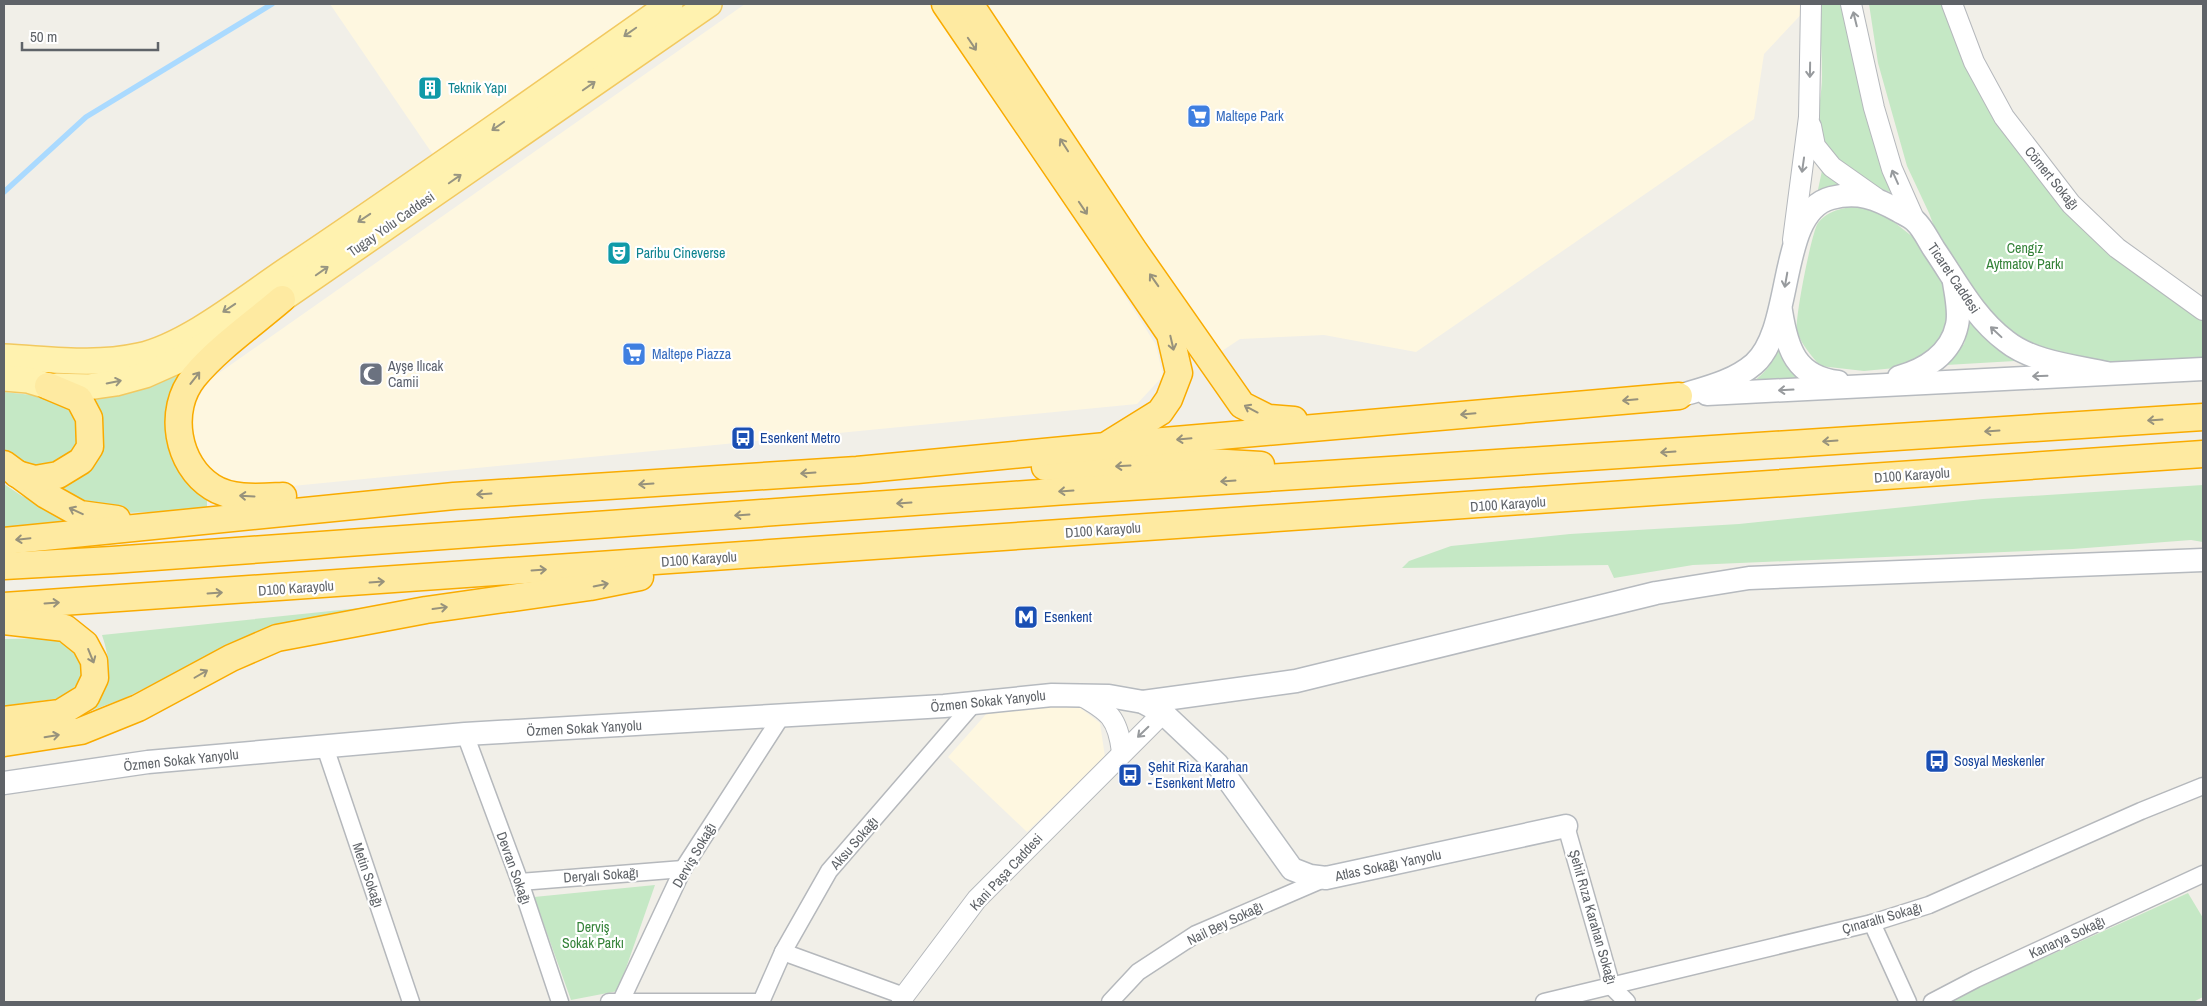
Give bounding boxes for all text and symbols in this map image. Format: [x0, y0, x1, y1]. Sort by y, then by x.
one-way arrow [1850, 12, 1859, 28]
scale bar [22, 20, 159, 52]
text: 50 m [30, 26, 57, 47]
one-way arrow [624, 27, 638, 37]
one-way arrow [967, 37, 978, 51]
one-way arrow [1805, 62, 1815, 78]
building icon: Teknik Yapı [417, 75, 443, 101]
place label: Teknik Yapı [448, 79, 507, 97]
one-way arrow [582, 81, 596, 91]
supermarket icon: Maltepe Park [1186, 103, 1212, 129]
place label: Maltepe Park [1216, 107, 1284, 125]
one-way arrow [491, 121, 505, 131]
one-way arrow [1059, 138, 1069, 152]
street label: Cömert Sokağı [2021, 143, 2083, 213]
one-way arrow [1798, 157, 1808, 173]
one-way arrow [1890, 170, 1900, 185]
one-way arrow [448, 174, 462, 184]
street label: Tugay Yolu Caddesi [344, 187, 438, 261]
one-way arrow [1078, 201, 1088, 215]
one-way arrow [357, 213, 371, 223]
street label: Ticaret Caddesi [1924, 239, 1984, 317]
park label: Cengiz Aytmatov Parkı [1985, 239, 2064, 273]
theatre icon: Paribu Cineverse [606, 240, 632, 266]
place label: Paribu Cineverse [636, 244, 725, 262]
one-way arrow [315, 266, 329, 276]
one-way arrow [1781, 272, 1791, 288]
one-way arrow [1149, 273, 1159, 287]
one-way arrow [222, 303, 236, 313]
one-way arrow [1990, 326, 2003, 338]
one-way arrow [1168, 335, 1177, 351]
supermarket icon: Maltepe Piazza [621, 341, 647, 367]
place label: Maltepe Piazza [652, 345, 732, 363]
place label: Ayşe Ilıcak Camii [387, 357, 444, 391]
mosque icon: Ayşe Ilıcak Camii [358, 361, 384, 387]
one-way arrow [2032, 371, 2048, 381]
one-way arrow [190, 372, 201, 385]
one-way arrow [106, 377, 122, 387]
one-way arrow [1778, 386, 1794, 395]
one-way arrow [1622, 395, 1638, 405]
one-way arrow [1244, 404, 1259, 413]
one-way arrow [1460, 409, 1476, 419]
one-way arrow [2147, 416, 2163, 425]
bus stop icon: Esenkent Metro [730, 425, 756, 451]
one-way arrow [1985, 426, 2001, 435]
place label: Esenkent Metro [760, 429, 840, 447]
one-way arrow [1176, 434, 1192, 444]
one-way arrow [1823, 437, 1839, 446]
one-way arrow [1660, 447, 1676, 456]
one-way arrow [1116, 461, 1132, 470]
street label: D100 Karayolu [1873, 463, 1951, 487]
one-way arrow [801, 469, 817, 478]
one-way arrow [1221, 476, 1237, 485]
one-way arrow [638, 479, 654, 488]
one-way arrow [1059, 487, 1075, 496]
one-way arrow [476, 489, 492, 498]
one-way arrow [240, 492, 256, 501]
street label: D100 Karayolu [1469, 492, 1547, 516]
one-way arrow [896, 499, 912, 508]
one-way arrow [69, 506, 84, 516]
one-way arrow [734, 511, 750, 520]
street label: D100 Karayolu [1064, 518, 1142, 542]
one-way arrow [15, 534, 31, 544]
street label: D100 Karayolu [660, 547, 738, 571]
one-way arrow [531, 566, 547, 575]
street label: D100 Karayolu [257, 576, 335, 600]
one-way arrow [368, 577, 384, 587]
one-way arrow [592, 580, 608, 589]
one-way arrow [206, 589, 222, 598]
one-way arrow [44, 599, 60, 608]
one-way arrow [432, 603, 448, 613]
metro station icon: Esenkent [1013, 604, 1039, 630]
place label: Esenkent [1044, 608, 1092, 626]
one-way arrow [87, 648, 96, 664]
one-way arrow [194, 669, 208, 679]
street label: Özmen Sokak Yanyolu [930, 686, 1046, 716]
street label: Özmen Sokak Yanyolu [526, 716, 642, 740]
one-way arrow [1136, 726, 1149, 738]
one-way arrow [44, 730, 60, 740]
street label: Özmen Sokak Yanyolu [123, 745, 239, 775]
bus stop icon: Sosyal Meskenler [1924, 748, 1950, 774]
place label: Sosyal Meskenler [1954, 752, 2045, 770]
place label: Şehi̇t Riza Karahan - Esenkent Metro [1148, 758, 1248, 792]
bus stop icon: Şehi̇t Riza Karahan - Esenkent Metro [1117, 762, 1143, 788]
street label: Aksu Sokağı [825, 813, 882, 874]
street label: Derviş Sokağı [668, 819, 720, 891]
street label: Devran Sokağı [493, 829, 535, 907]
street label: Kani Paşa Caddesi [966, 830, 1046, 914]
street label: Metin Sokağı [348, 840, 388, 910]
street label: Atlas Sokağı Yanyolu [1332, 845, 1443, 885]
street label: Şehit Rıza Karahan Sokağı [1565, 848, 1621, 986]
street label: Deryalı Sokağı [563, 863, 639, 887]
street label: Nail Bey Sokağı [1184, 897, 1266, 949]
street label: Çınaraltı Sokağı [1840, 898, 1924, 938]
street label: Kanarya Sokağı [2026, 912, 2108, 962]
park label: Derviş Sokak Parkı [562, 918, 624, 952]

